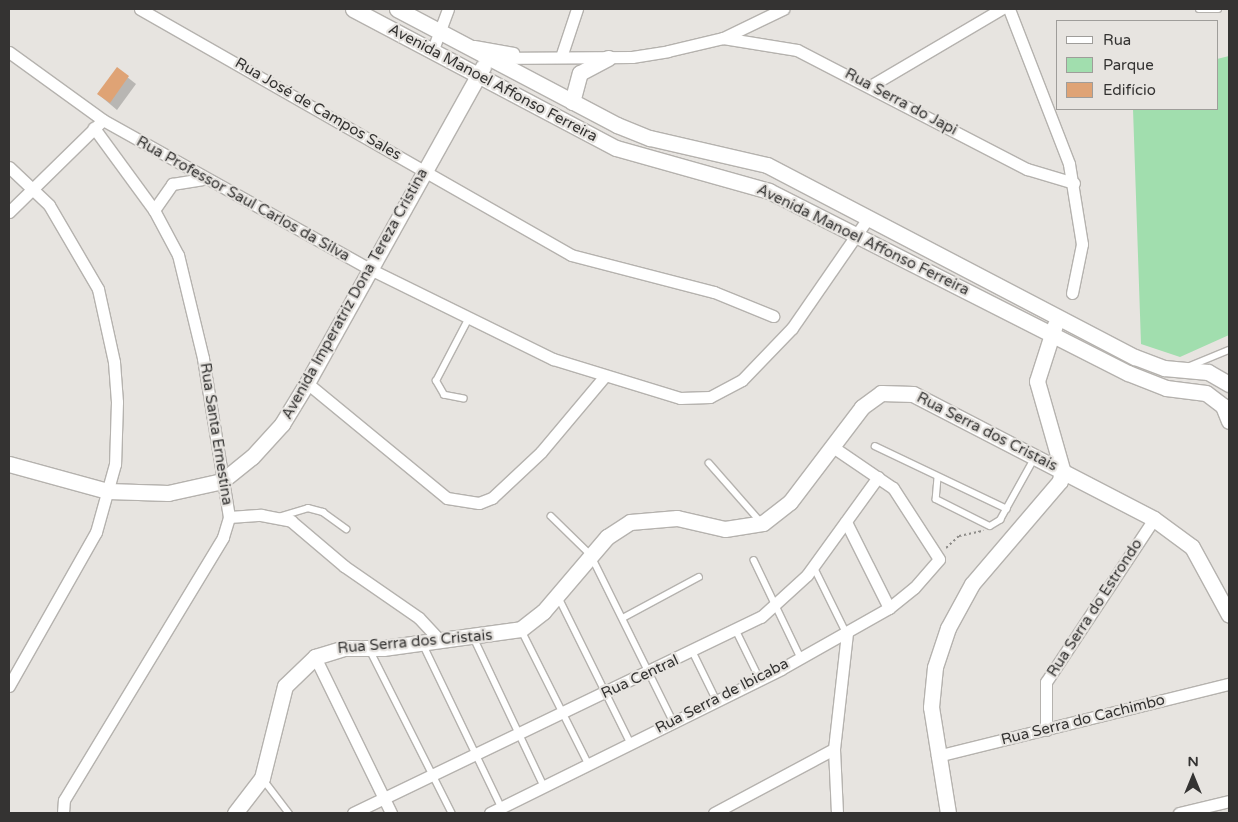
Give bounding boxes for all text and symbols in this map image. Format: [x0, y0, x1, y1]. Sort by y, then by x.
street label: Avenida Manoel Affonso Ferreira [385, 20, 601, 146]
legend [1056, 20, 1218, 110]
text: Rua [1103, 31, 1131, 49]
street label: Rua José de Campos Sales [232, 54, 404, 164]
text: Parque [1103, 56, 1154, 74]
street label: Rua Serra do Japi [842, 65, 960, 139]
text: Edifício [1103, 81, 1156, 99]
street label: Rua Professor Saul Carlos da Silva [133, 133, 353, 265]
street label: Avenida Imperatriz Dona Tereza Cristina [278, 165, 432, 423]
street label: Avenida Manoel Affonso Ferreira [754, 181, 972, 299]
street label: Rua Santa Ernestina [196, 362, 236, 506]
street label: Rua Serra dos Cristais [914, 389, 1060, 475]
street label: Rua Serra do Estrondo [1044, 536, 1146, 680]
street label: Rua Serra dos Cristais [337, 626, 493, 658]
street label: Rua Central [598, 651, 682, 703]
street label: Rua Serra de Ibicaba [652, 655, 792, 737]
street label: Rua Serra do Cachimbo [999, 691, 1167, 749]
north arrow [1168, 752, 1218, 802]
text: N [1187, 753, 1199, 770]

